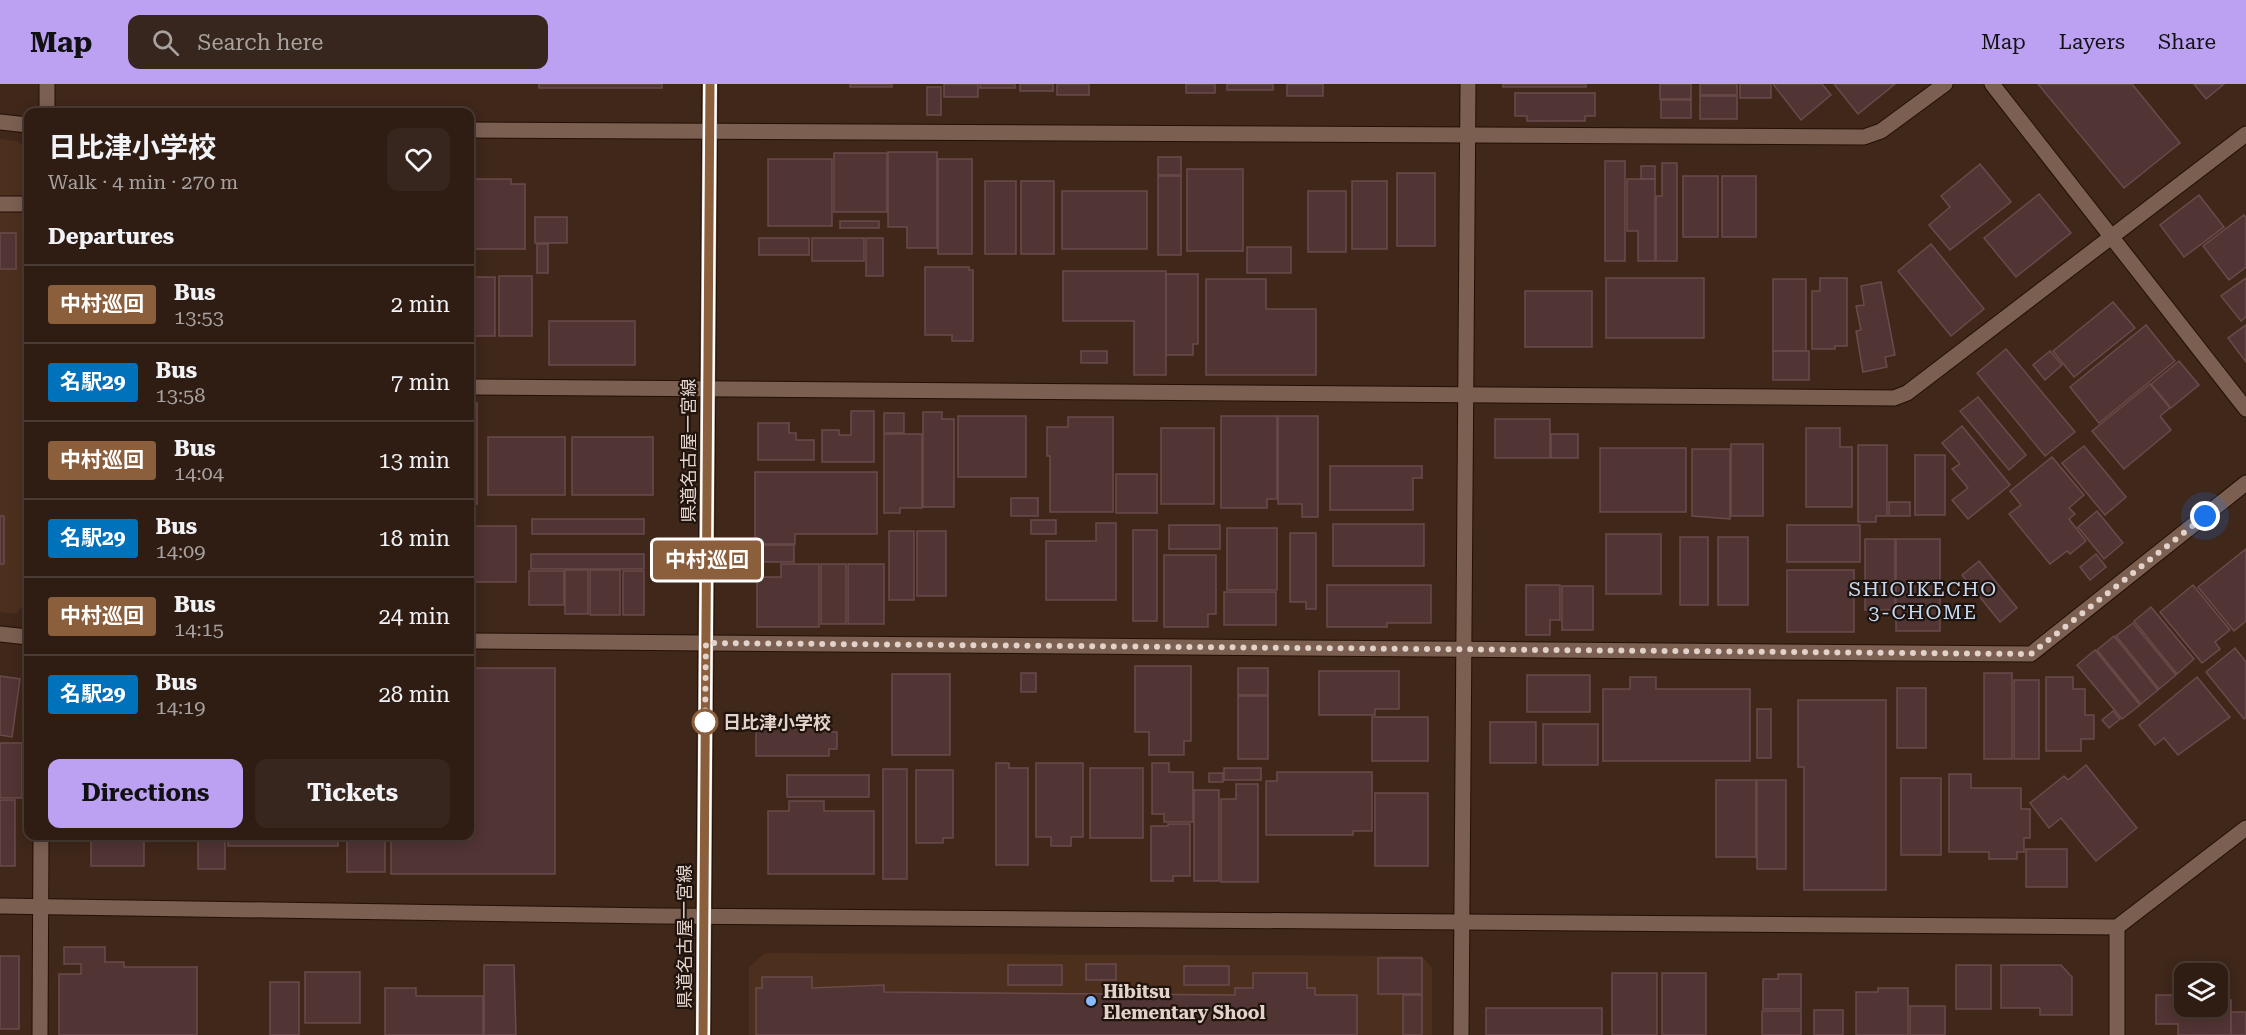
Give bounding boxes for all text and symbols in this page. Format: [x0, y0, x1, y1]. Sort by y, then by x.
search box [128, 15, 548, 69]
text: Map [30, 26, 92, 59]
icon: search [149, 26, 182, 59]
text: Search here [197, 30, 323, 55]
text: Map [1981, 30, 2026, 54]
text: Layers [2059, 30, 2125, 54]
text: Share [2158, 30, 2216, 54]
button: heart [387, 128, 450, 191]
text: 日比津小学校 [48, 131, 216, 164]
text: Walk · 4 min · 270 m [48, 170, 238, 194]
text: Departures [48, 224, 174, 249]
text: Bus [174, 280, 216, 305]
text: 中村巡回 [60, 292, 144, 316]
text: 2 min [391, 292, 450, 317]
text: 13:53 [174, 305, 224, 329]
text: Bus [156, 358, 197, 383]
text: 名駅29 [60, 370, 126, 394]
text: 7 min [391, 370, 450, 395]
street label: 県道名古屋一宮線 [678, 379, 699, 523]
text: 13:58 [156, 383, 205, 407]
text: Bus [174, 436, 216, 461]
text: 中村巡回 [60, 448, 144, 472]
text: 13 min [379, 448, 450, 473]
text: 14:04 [174, 461, 224, 485]
your location [2190, 501, 2220, 531]
text: Bus [156, 514, 197, 539]
text: 名駅29 [60, 526, 126, 550]
text: 18 min [379, 526, 450, 551]
text: 14:09 [156, 539, 205, 563]
line badge: 中村巡回 [665, 540, 749, 580]
text: 中村巡回 [665, 548, 749, 572]
district label: SHIOIKECHO 3-CHOME [1848, 577, 1998, 624]
text: Bus [174, 592, 216, 617]
text: 中村巡回 [60, 604, 144, 628]
text: 24 min [379, 604, 450, 629]
text: 14:15 [174, 617, 224, 641]
text: Bus [156, 670, 197, 695]
text: 名駅29 [60, 682, 126, 706]
text: 28 min [379, 682, 450, 707]
text: 14:19 [156, 695, 205, 719]
marker: 日比津小学校 [692, 709, 718, 735]
place label: 日比津小学校 [723, 712, 831, 733]
button: Directions [48, 759, 243, 828]
button: Tickets [255, 759, 450, 828]
street label: 県道名古屋一宮線 [674, 865, 695, 1009]
map controls [2174, 963, 2228, 1017]
button: layers [2174, 963, 2228, 1017]
place label: Hibitsu Elementary Shool [1103, 981, 1265, 1023]
marker: Hibitsu Elementary Shool [1084, 994, 1098, 1008]

